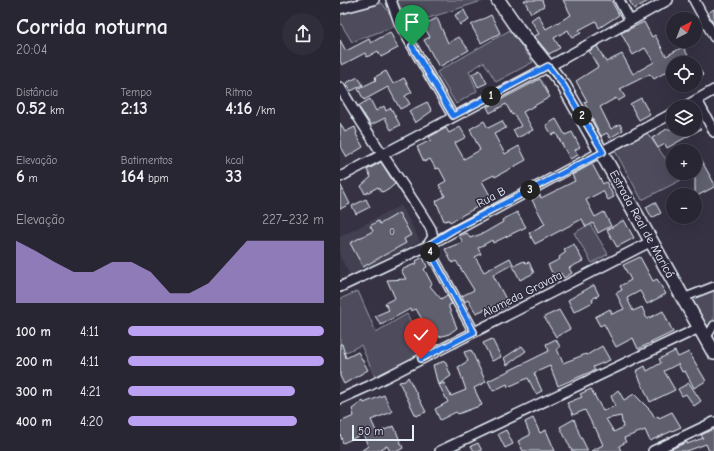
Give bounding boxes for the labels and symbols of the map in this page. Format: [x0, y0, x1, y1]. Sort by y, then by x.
pin [395, 5, 429, 46]
north arrow [666, 12, 702, 48]
pin: 1 [481, 86, 501, 106]
pin: 2 [572, 106, 592, 126]
street label: Estrada Real de Maricá [607, 168, 677, 280]
pin: 3 [520, 180, 540, 200]
street label: Rua B [474, 184, 508, 210]
house number: 0 [389, 226, 395, 238]
pin: 4 [420, 242, 440, 262]
street label: Alameda Gravata [480, 268, 564, 320]
pin [404, 318, 438, 359]
scale bar [352, 423, 414, 442]

